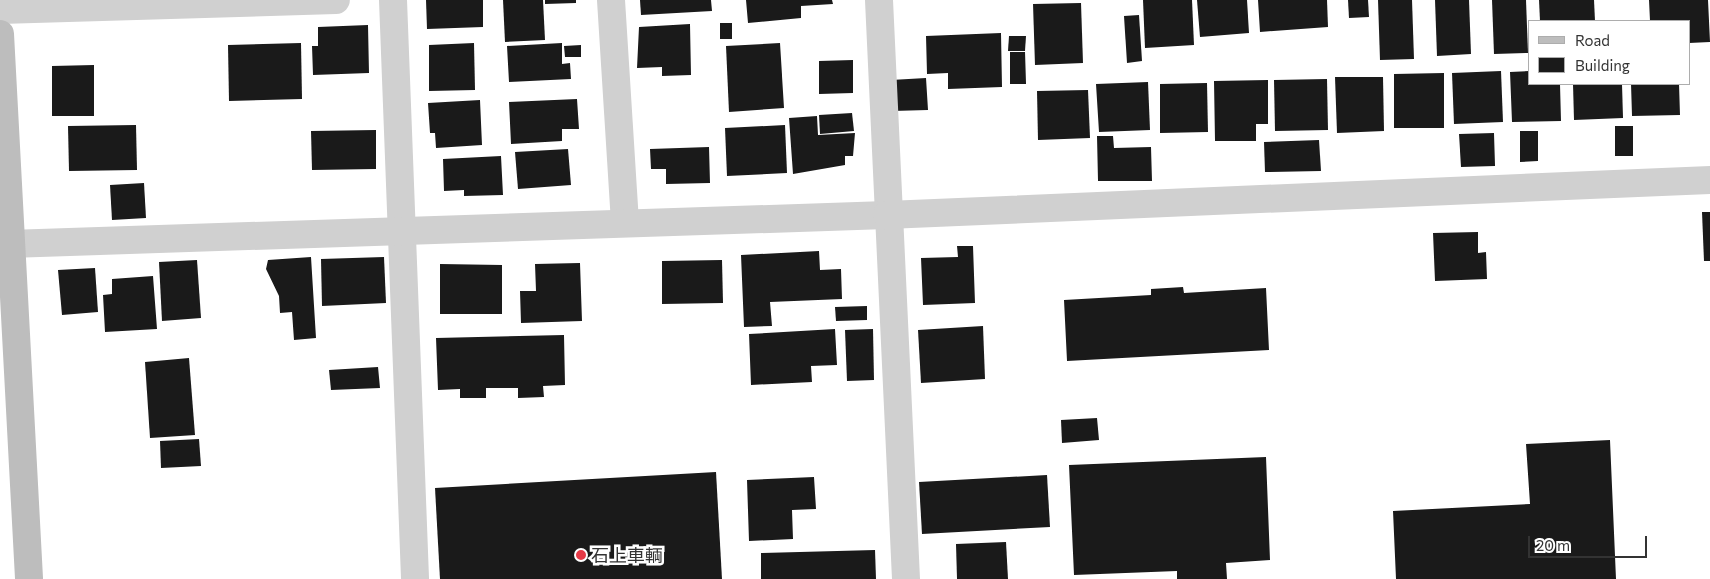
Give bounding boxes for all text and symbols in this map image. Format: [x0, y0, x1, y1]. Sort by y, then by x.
legend [1528, 20, 1690, 85]
text: Road [1575, 31, 1610, 49]
text: Building [1575, 56, 1630, 74]
scale bar [1530, 526, 1649, 558]
text: 20 m [1536, 536, 1570, 554]
place label: 石上車輌 [591, 544, 663, 566]
marker: 石上車輌 [575, 549, 587, 561]

